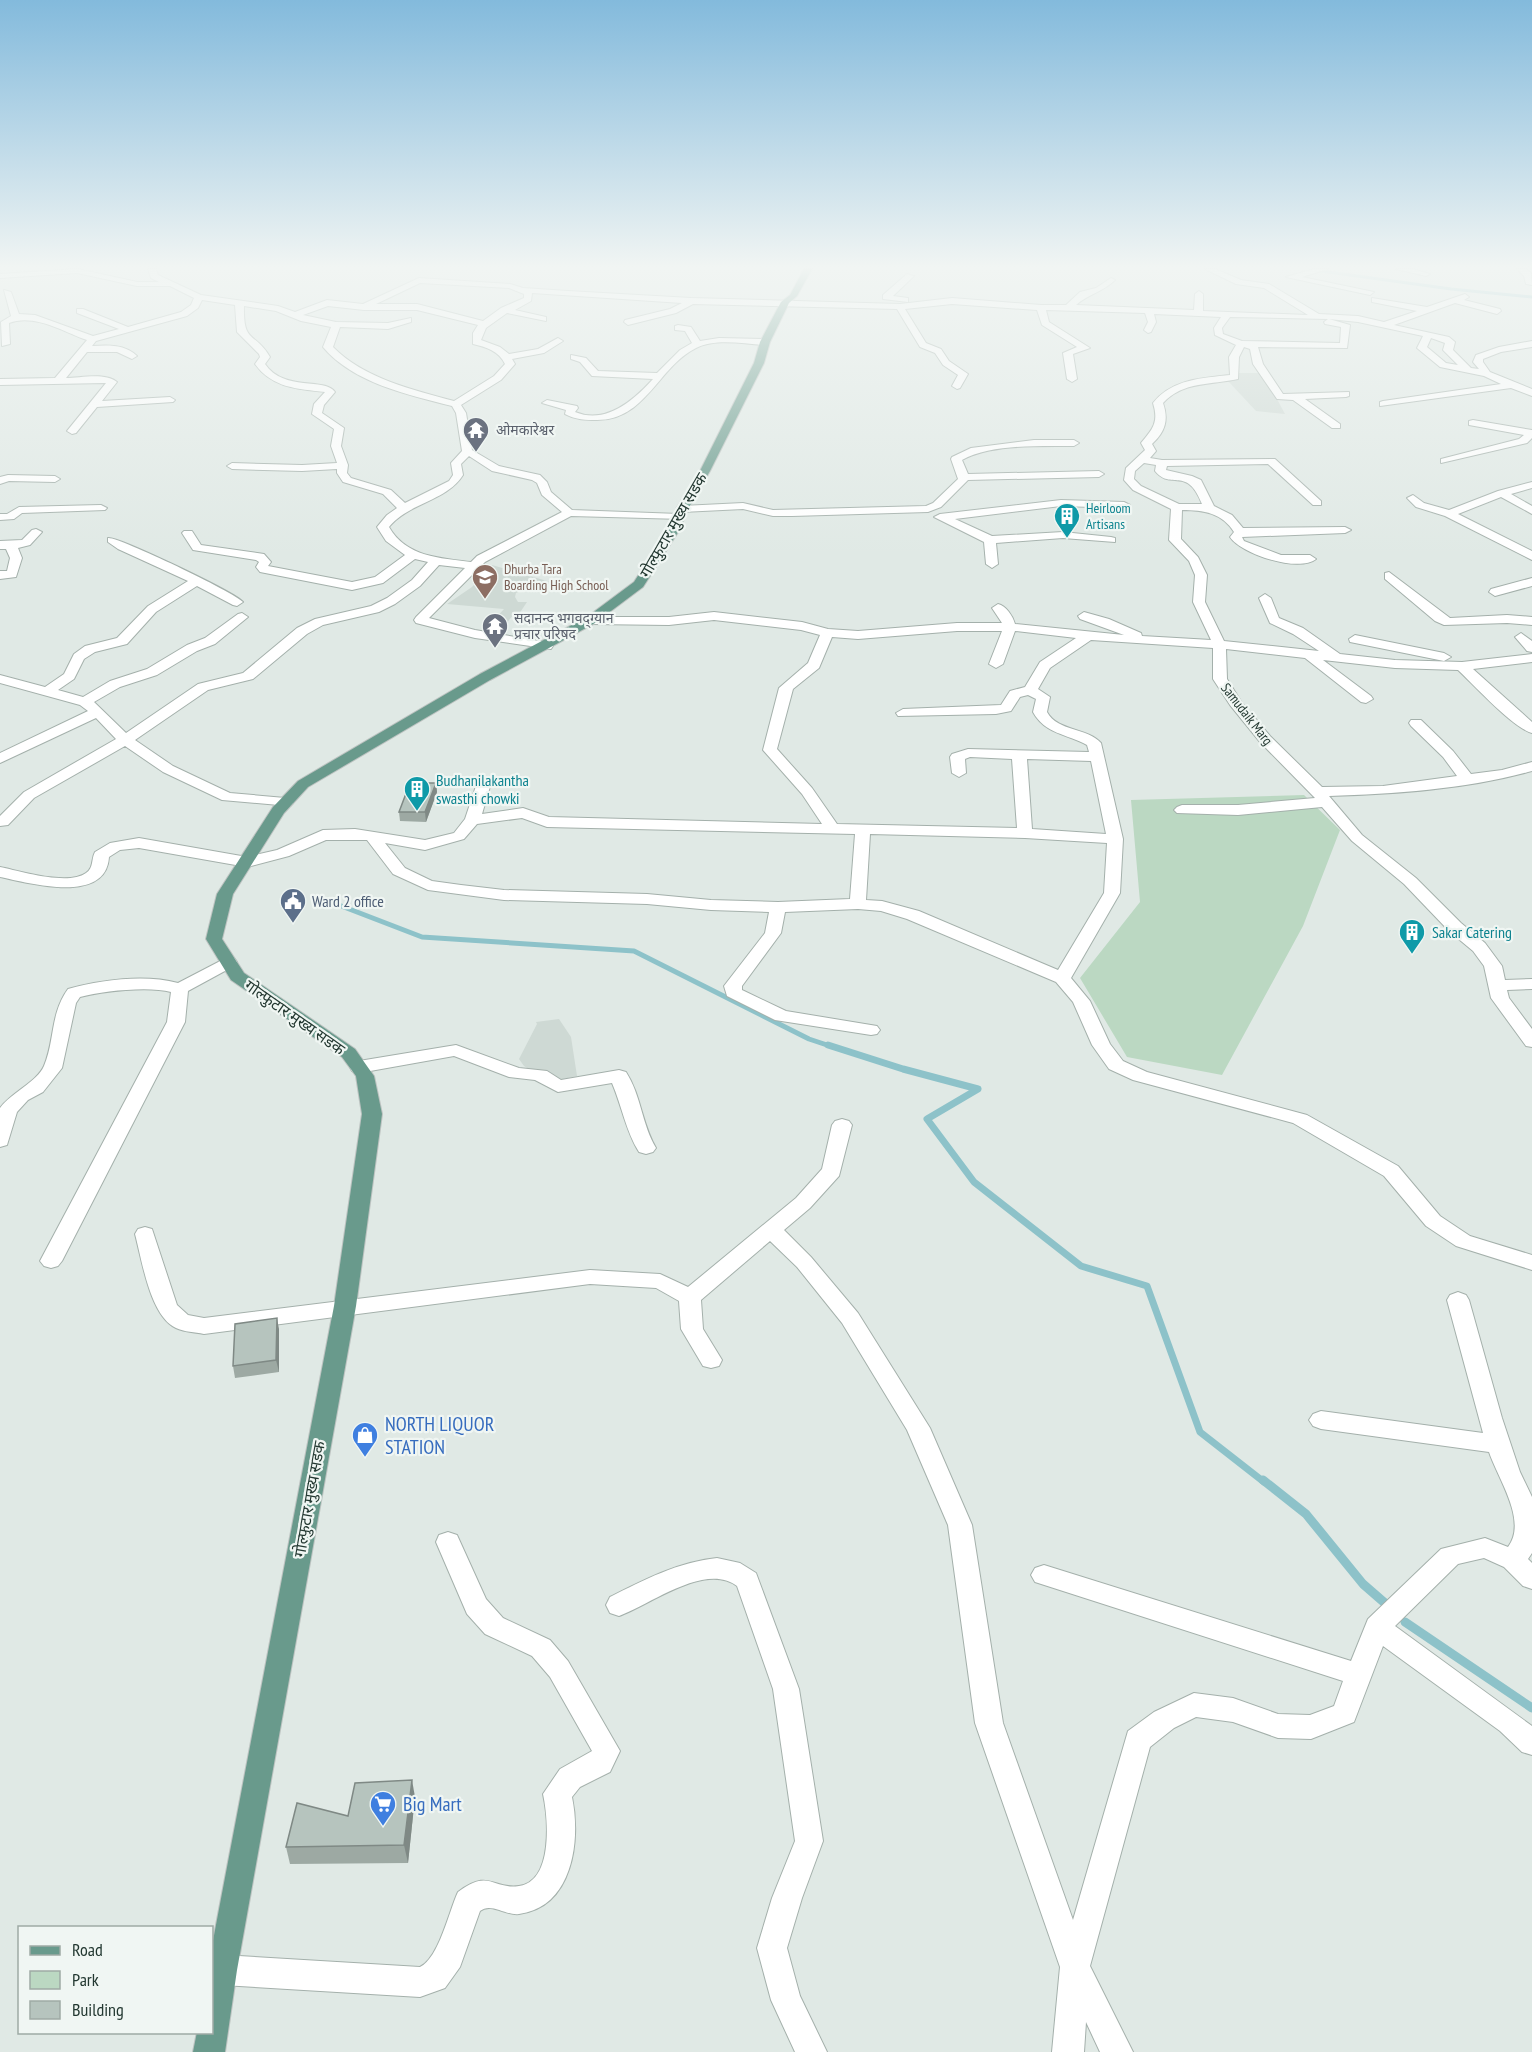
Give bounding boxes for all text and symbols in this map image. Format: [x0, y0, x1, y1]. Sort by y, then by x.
temple icon: ओमकारेश्वर [461, 415, 491, 453]
place label: ओमकारेश्वर [496, 421, 554, 439]
street label: गोल्फुटार मुख्य सडक [635, 468, 712, 581]
place label: Heirloom Artisans [1086, 499, 1131, 533]
building icon: Heirloom Artisans [1052, 501, 1082, 539]
place label: Dhurba Tara Boarding High School [504, 560, 609, 594]
school or university icon: Dhurba Tara Boarding High School [470, 562, 500, 600]
place label: सदानन्द भगवद्ग्यान प्रचार परिषद [514, 609, 614, 643]
temple icon: सदानन्द भगवद्ग्यान प्रचार परिषद [480, 611, 510, 649]
street label: Samudaik Marg [1217, 679, 1277, 749]
place label: Budhanilakantha swasthi chowki [436, 770, 529, 808]
building icon: Budhanilakantha swasthi chowki [402, 774, 432, 812]
public building icon: Ward 2 office [278, 886, 308, 924]
place label: Ward 2 office [312, 891, 384, 911]
building icon: Sakar Catering [1397, 917, 1427, 955]
place label: Sakar Catering [1432, 922, 1512, 942]
street label: गोल्फुटार मुख्य सडक [240, 975, 350, 1060]
place label: NORTH LIQUOR STATION [385, 1411, 495, 1460]
shop icon: NORTH LIQUOR STATION [350, 1420, 380, 1458]
street label: गोल्फुटार मुख्य सडक [289, 1439, 330, 1559]
supermarket icon: Big Mart [368, 1789, 398, 1827]
place label: Big Mart [403, 1791, 462, 1817]
legend [18, 1926, 213, 2034]
text: Road [72, 1938, 103, 1961]
text: Park [72, 1968, 99, 1991]
text: Building [72, 1998, 124, 2021]

